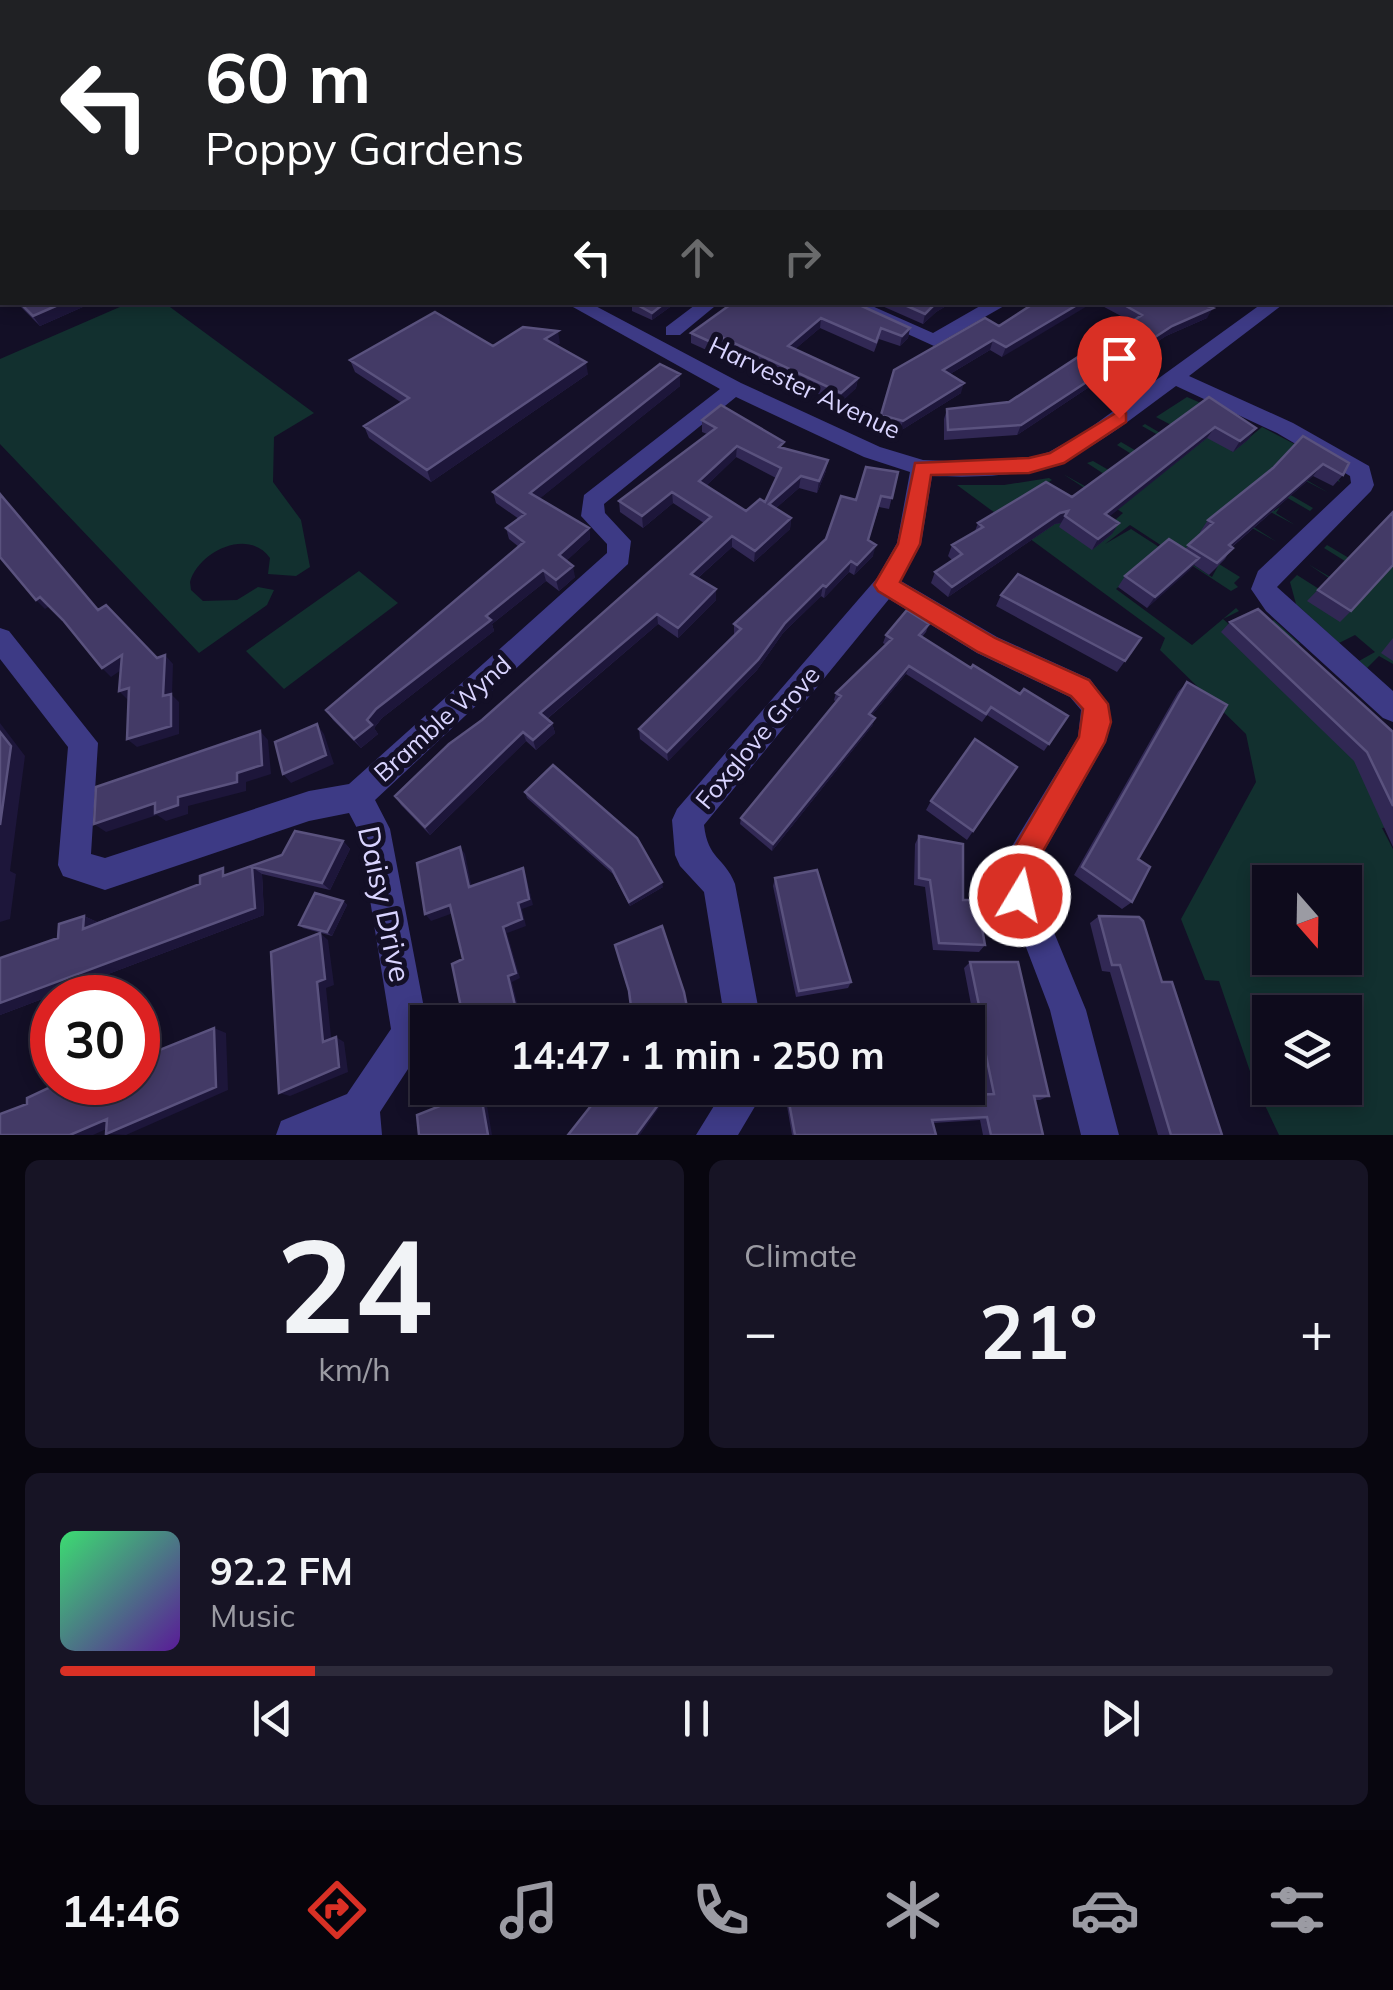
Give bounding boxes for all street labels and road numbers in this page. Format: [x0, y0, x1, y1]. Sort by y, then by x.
street label: Harvester Avenue [704, 329, 906, 445]
street label: Bramble Wynd [367, 648, 517, 788]
street label: Foxglove Grove [688, 659, 826, 815]
street label: Daisy Drive [350, 823, 420, 985]

